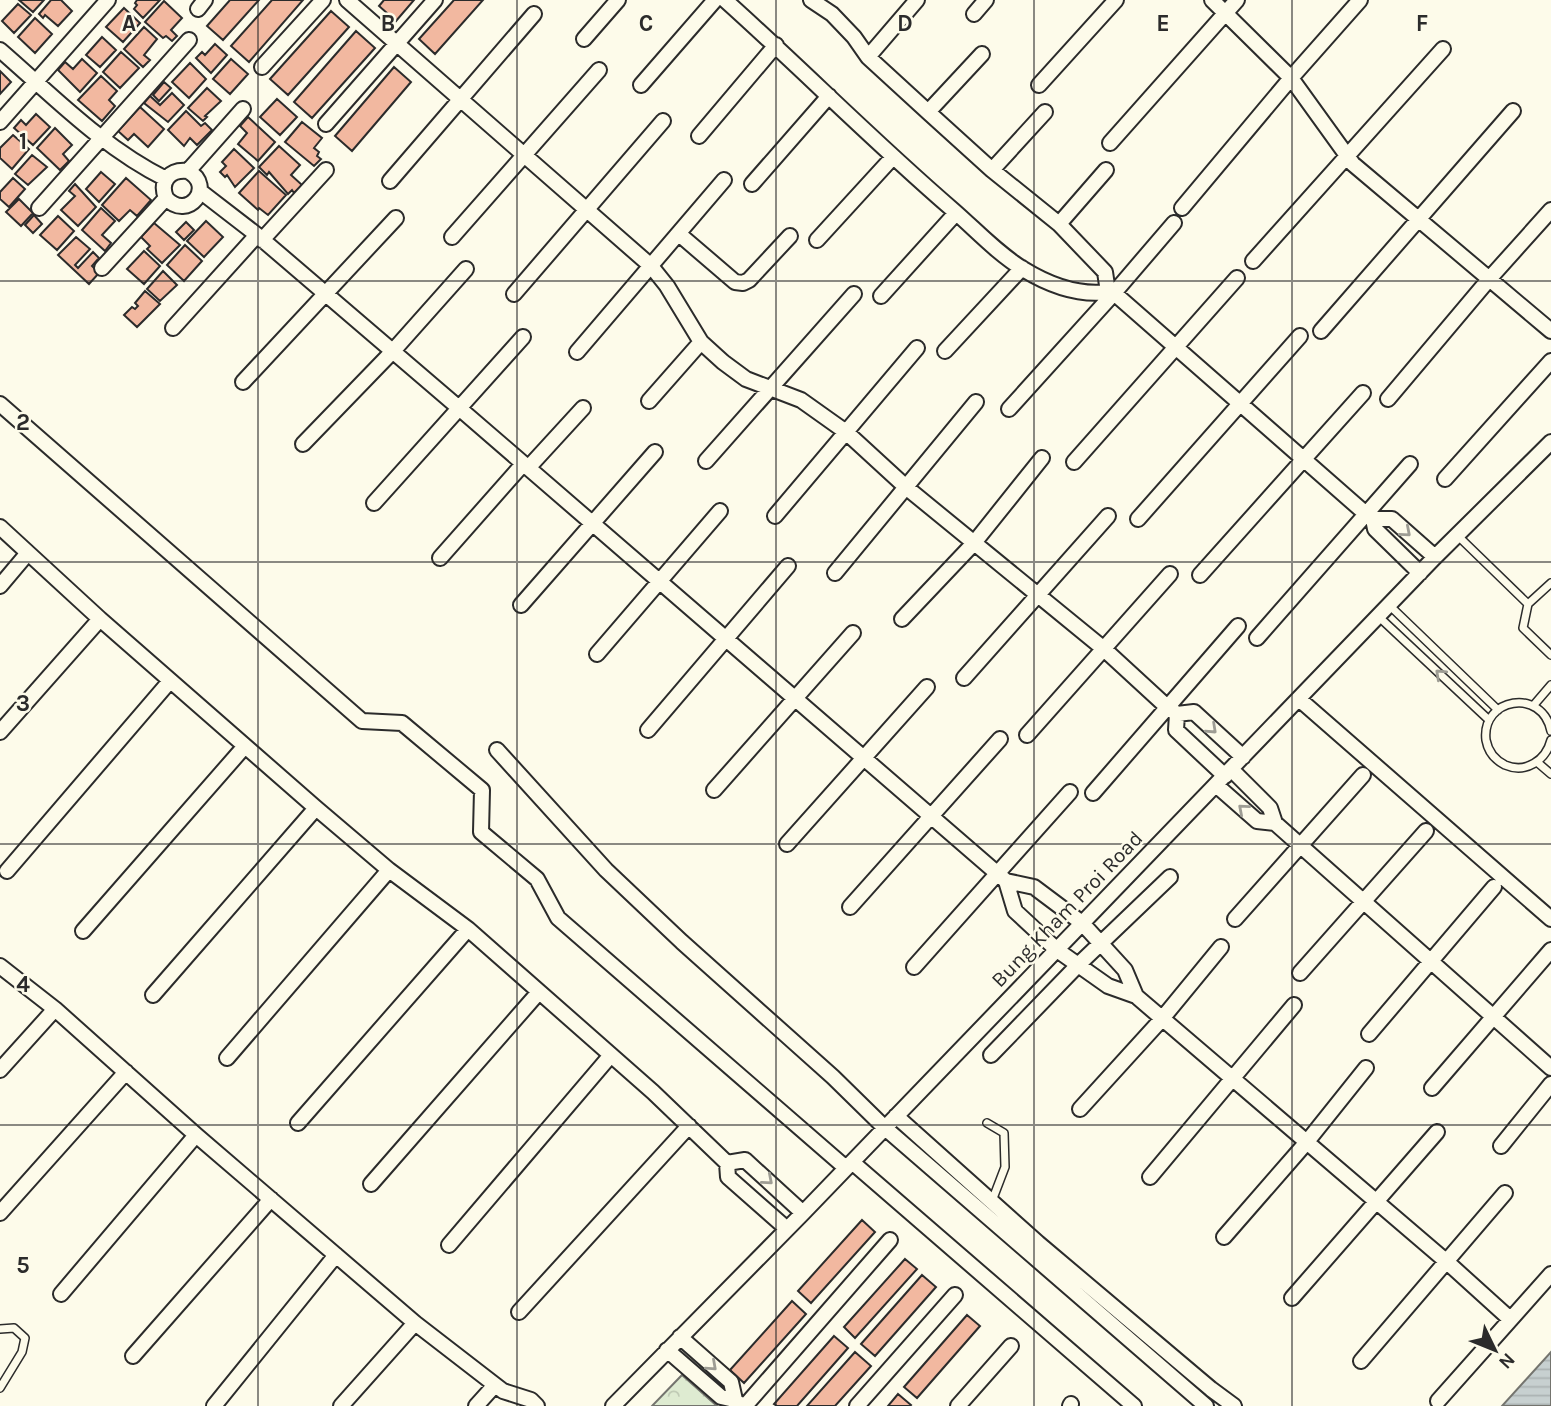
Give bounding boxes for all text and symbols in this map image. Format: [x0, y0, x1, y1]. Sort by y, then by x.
text: A [122, 10, 136, 37]
text: B [381, 10, 395, 37]
text: C [639, 10, 653, 37]
text: D [897, 10, 913, 37]
text: E [1156, 10, 1170, 37]
text: F [1416, 10, 1428, 37]
text: 1 [19, 128, 27, 155]
text: 2 [16, 409, 30, 436]
one-way arrow [1398, 524, 1411, 536]
one-way arrow [1435, 669, 1448, 682]
text: 3 [16, 690, 30, 717]
one-way arrow [1204, 721, 1217, 733]
one-way arrow [1239, 805, 1252, 818]
street label: Bung Kham Proi Road [986, 826, 1148, 992]
text: 4 [16, 971, 30, 998]
one-way arrow [759, 1172, 772, 1184]
text: 5 [16, 1252, 30, 1279]
north arrow [1460, 1315, 1530, 1385]
text: N [1494, 1348, 1519, 1373]
one-way arrow [704, 1357, 717, 1370]

